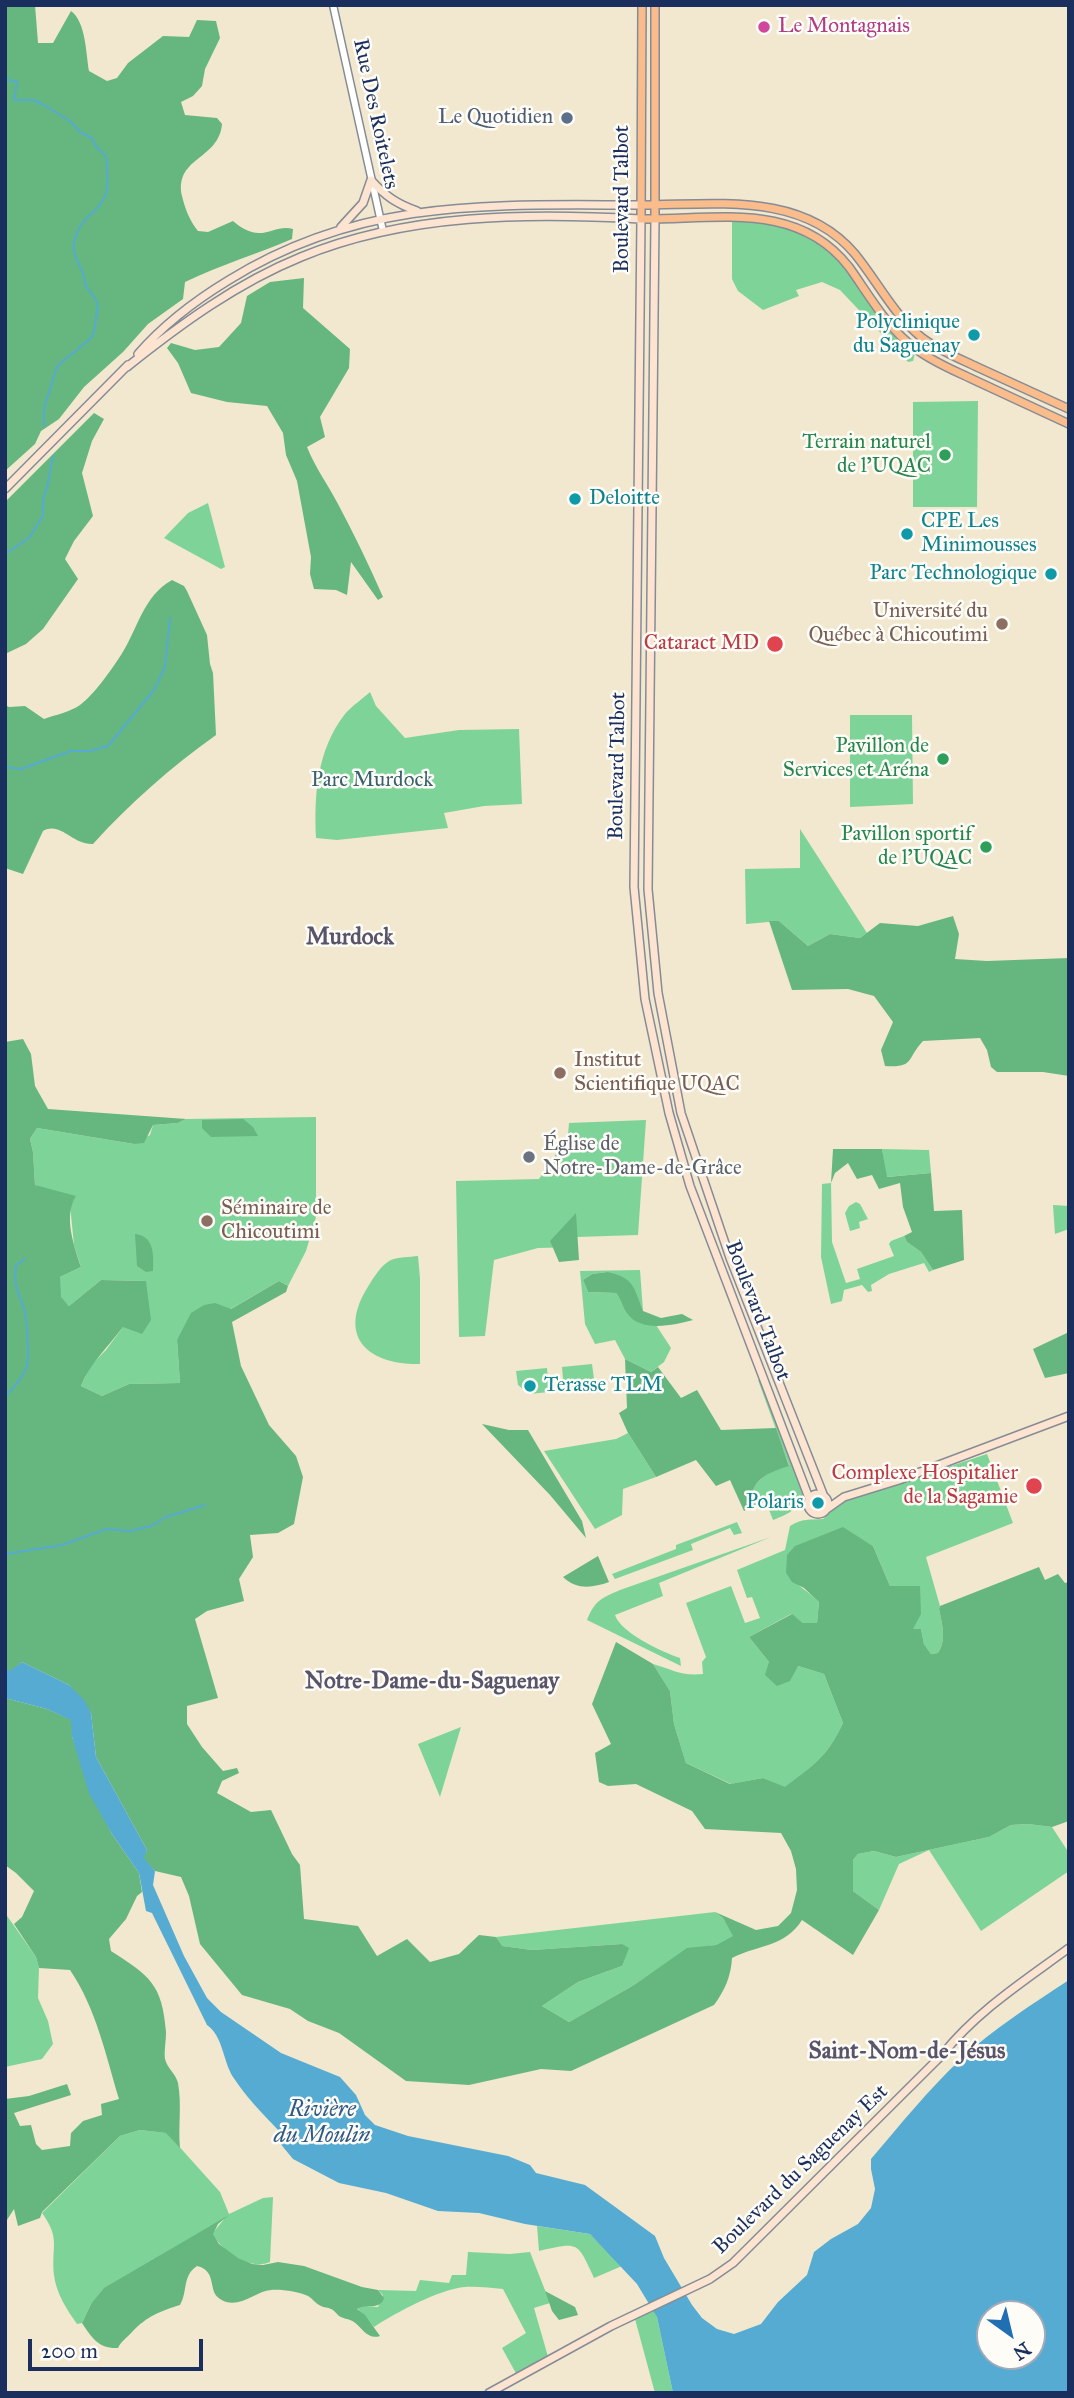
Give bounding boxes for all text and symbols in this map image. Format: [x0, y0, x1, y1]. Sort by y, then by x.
place label: Le Montagnais [778, 14, 910, 40]
marker: Le Montagnais [756, 19, 772, 35]
street label: Rue Des Roitelets [347, 36, 403, 192]
place label: Le Quotidien [438, 105, 553, 131]
marker: Le Quotidien [559, 110, 575, 126]
street label: Boulevard Talbot [610, 125, 636, 273]
place label: Polyclinique du Saguenay [853, 310, 960, 360]
marker: Polyclinique du Saguenay [966, 327, 982, 343]
place label: Terrain naturel de l'UQAC [802, 430, 931, 480]
marker: Terrain naturel de l'UQAC [937, 447, 953, 463]
place label: Deloitte [589, 486, 660, 512]
marker: Deloitte [567, 491, 583, 507]
place label: CPE Les Minimousses [921, 509, 1037, 559]
marker: CPE Les Minimousses [899, 526, 915, 542]
place label: Parc Technologique [870, 561, 1037, 587]
marker: Parc Technologique [1043, 566, 1059, 582]
place label: Université du Québec à Chicoutimi [808, 599, 988, 649]
marker: Université du Québec à Chicoutimi [994, 616, 1010, 632]
place label: Cataract MD [644, 631, 759, 657]
marker: Cataract MD [765, 634, 785, 654]
street label: Boulevard Talbot [604, 692, 632, 840]
place label: Pavillon de Services et Aréna [783, 734, 929, 784]
marker: Pavillon de Services et Aréna [935, 751, 951, 767]
park label: Parc Murdock [311, 768, 433, 794]
place label: Pavillon sportif de l'UQAC [841, 822, 972, 872]
marker: Pavillon sportif de l'UQAC [978, 839, 994, 855]
district label: Murdock [306, 924, 394, 952]
place label: Institut Scientifique UQAC [574, 1048, 740, 1098]
marker: Institut Scientifique UQAC [552, 1065, 568, 1081]
place label: Église de Notre-Dame-de-Grâce [543, 1132, 742, 1182]
marker: Église de Notre-Dame-de-Grâce [521, 1149, 537, 1165]
place label: Séminaire de Chicoutimi [221, 1196, 332, 1246]
marker: Séminaire de Chicoutimi [199, 1213, 215, 1229]
street label: Boulevard Talbot [719, 1237, 795, 1385]
place label: Terasse TLM [544, 1373, 662, 1399]
marker: Terasse TLM [522, 1378, 538, 1394]
place label: Complexe Hospitalier de la Sagamie [832, 1461, 1018, 1511]
marker: Complexe Hospitalier de la Sagamie [1024, 1476, 1044, 1496]
place label: Polaris [746, 1490, 804, 1516]
marker: Polaris [810, 1495, 826, 1511]
district label: Notre-Dame-du-Saguenay [305, 1668, 559, 1696]
district label: Saint-Nom-de-Jésus [809, 2038, 1005, 2066]
street label: Boulevard du Saguenay Est [708, 2080, 894, 2260]
water label: Rivière du Moulin [274, 2096, 370, 2150]
north arrow [976, 2300, 1046, 2370]
scale bar [32, 2324, 206, 2368]
text: N [1009, 2337, 1035, 2365]
text: 200 m [41, 2338, 98, 2364]

